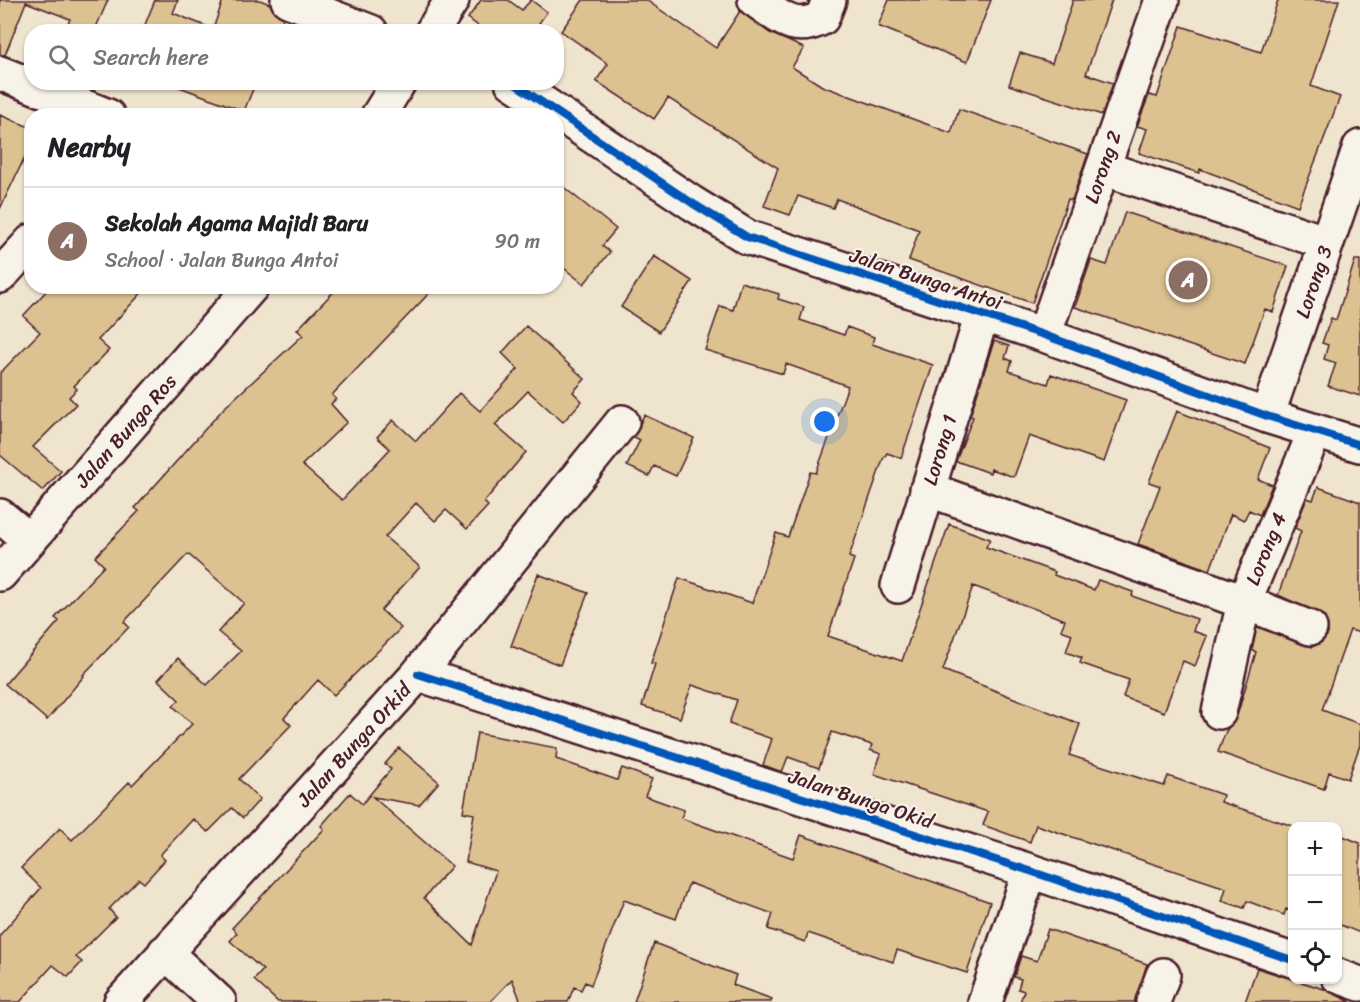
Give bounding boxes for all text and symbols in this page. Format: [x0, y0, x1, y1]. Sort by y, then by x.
search box [24, 24, 564, 90]
text: Search here [93, 38, 209, 77]
icon: search [45, 41, 78, 74]
text: Nearby [48, 124, 130, 170]
street label: Lorong 2 [1074, 125, 1132, 208]
text: Sekolah Agama Majidi Baru [105, 204, 368, 243]
text: A [61, 224, 74, 259]
text: 90 m [495, 224, 540, 259]
street label: Jalan Bunga Antoi [844, 238, 1007, 320]
street label: Lorong 3 [1285, 241, 1343, 323]
text: School · Jalan Bunga Antoi [105, 243, 338, 278]
pin: A [1168, 258, 1208, 302]
street label: Jalan Bunga Ros [65, 365, 186, 497]
your location [810, 407, 839, 436]
street label: Lorong 1 [913, 410, 967, 490]
street label: Lorong 4 [1235, 507, 1297, 591]
street label: Jalan Bunga Orkid [287, 673, 421, 816]
street label: Jalan Bunga Okid [783, 759, 939, 839]
map controls [1288, 822, 1342, 984]
button: + [1288, 822, 1342, 876]
button: − [1288, 876, 1342, 930]
button: locate [1288, 930, 1342, 984]

